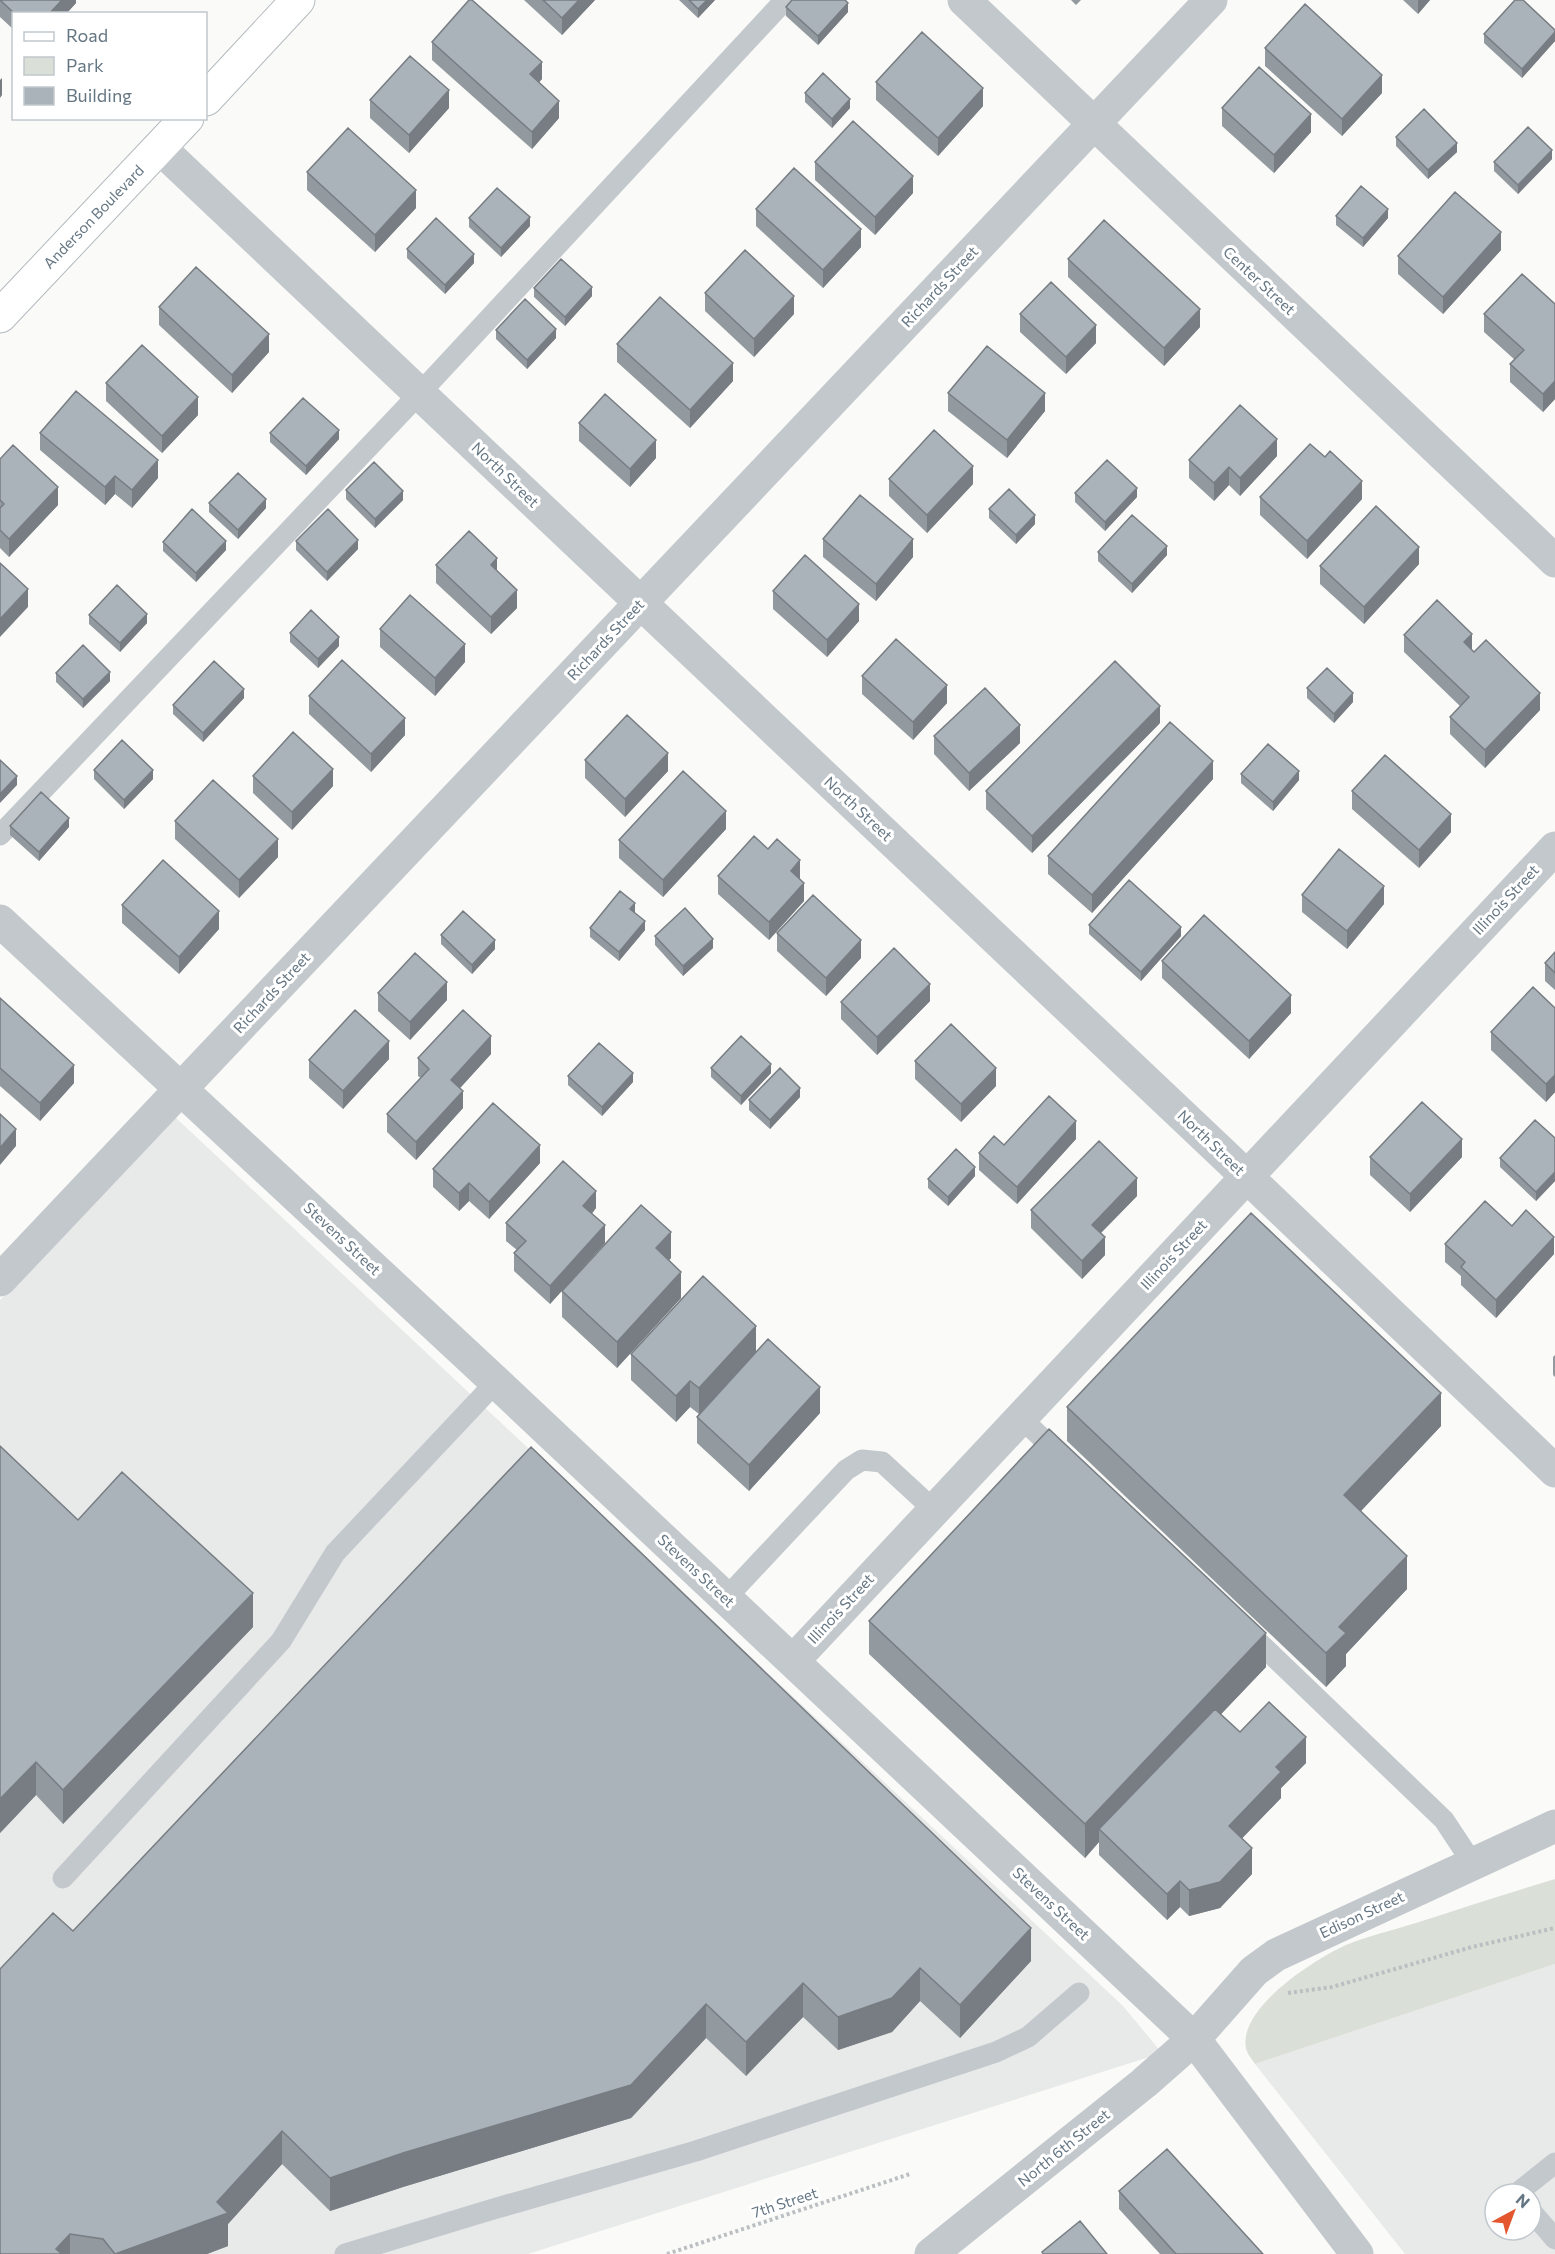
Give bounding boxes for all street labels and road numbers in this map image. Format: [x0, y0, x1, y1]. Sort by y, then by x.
street label: Anderson Boulevard [39, 161, 147, 272]
street label: Richards Street [897, 242, 981, 331]
street label: Center Street [1220, 242, 1299, 318]
street label: North Street [468, 438, 543, 511]
street label: Richards Street [563, 595, 647, 684]
street label: North Street [821, 772, 896, 844]
street label: Illinois Street [1468, 861, 1542, 938]
street label: Richards Street [229, 948, 313, 1037]
street label: North Street [1174, 1106, 1249, 1179]
street label: Stevens Street [301, 1198, 385, 1278]
street label: Illinois Street [1136, 1216, 1210, 1293]
street label: Stevens Street [655, 1530, 739, 1610]
street label: Illinois Street [803, 1570, 877, 1647]
street label: Stevens Street [1010, 1863, 1094, 1943]
street label: Edison Street [1317, 1887, 1407, 1941]
street label: North 6th Street [1014, 2105, 1113, 2190]
street label: 7th Street [750, 2183, 820, 2221]

